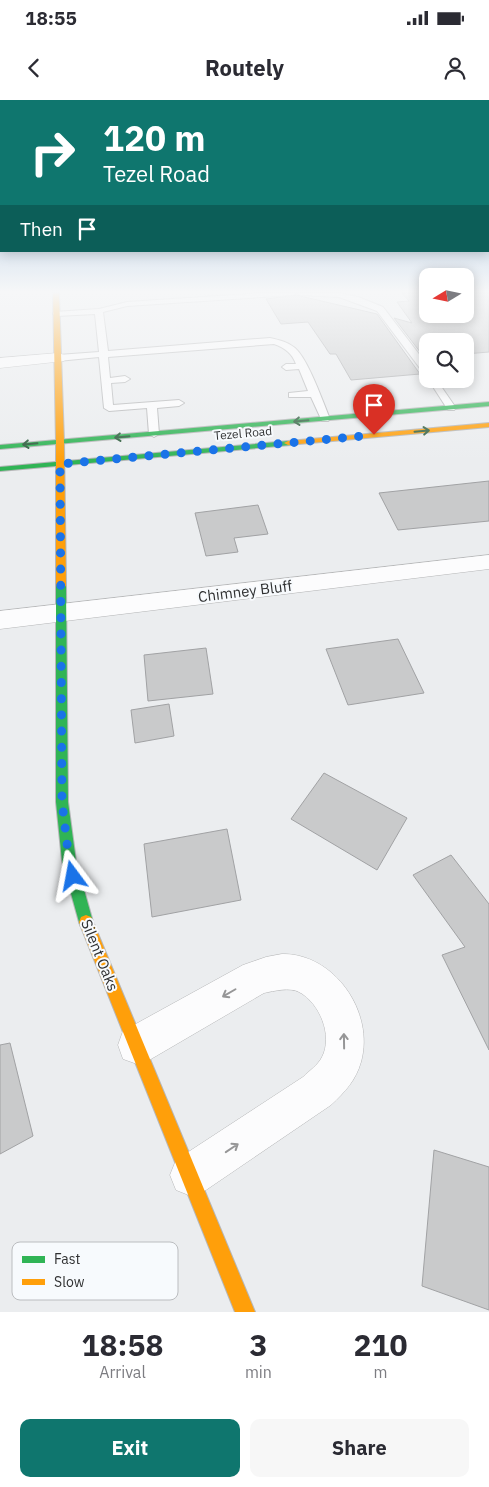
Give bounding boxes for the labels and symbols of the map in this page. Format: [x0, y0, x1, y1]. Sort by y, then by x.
north arrow [419, 268, 474, 322]
pin [353, 384, 395, 435]
one-way arrow [293, 416, 309, 426]
street label: Tezel Road [213, 423, 273, 443]
one-way arrow [414, 426, 430, 436]
one-way arrow [114, 432, 130, 441]
one-way arrow [22, 440, 38, 449]
street label: Chimney Bluff [197, 576, 293, 606]
position arrow [46, 849, 98, 901]
street label: Silent Oaks [77, 916, 123, 994]
one-way arrow [222, 989, 236, 999]
one-way arrow [339, 1033, 348, 1049]
one-way arrow [224, 1143, 238, 1153]
legend [12, 1242, 178, 1300]
text: Fast [54, 1250, 80, 1268]
text: Slow [54, 1273, 85, 1291]

